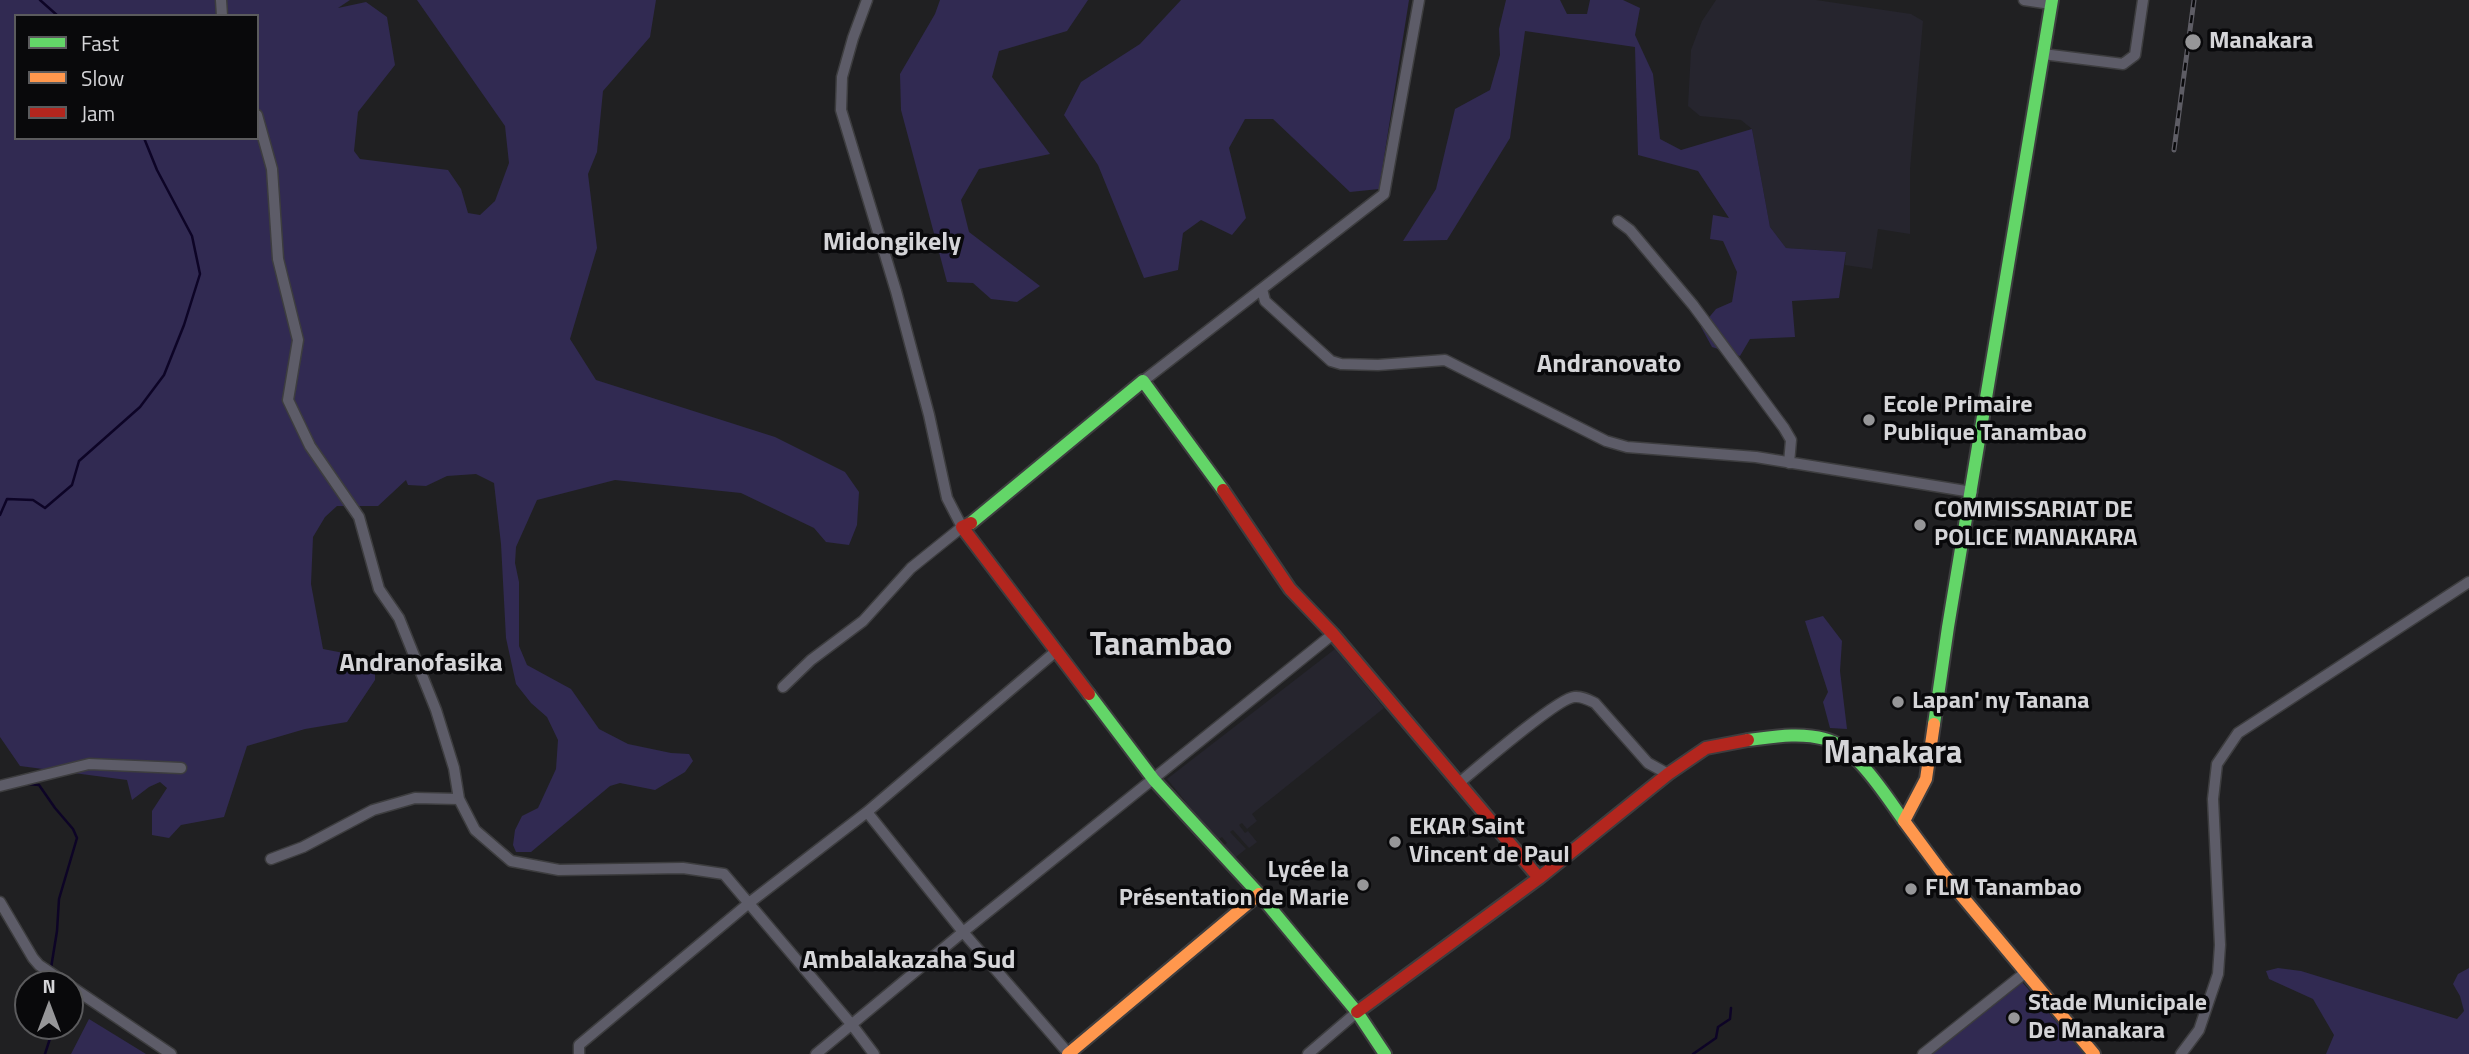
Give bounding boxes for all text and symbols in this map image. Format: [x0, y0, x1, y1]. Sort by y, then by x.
legend [14, 14, 259, 140]
text: Fast [81, 27, 119, 59]
place label: Manakara [2209, 28, 2313, 56]
marker: Manakara [2183, 32, 2203, 52]
text: Slow [81, 62, 124, 94]
text: Jam [81, 97, 115, 129]
district label: Midongikely [823, 228, 961, 260]
district label: Andranovato [1537, 350, 1681, 382]
place label: Ecole Primaire Publique Tanambao [1883, 392, 2087, 448]
marker: Ecole Primaire Publique Tanambao [1861, 412, 1877, 428]
place label: COMMISSARIAT DE POLICE MANAKARA [1934, 497, 2138, 553]
marker: COMMISSARIAT DE POLICE MANAKARA [1912, 517, 1928, 533]
district label: Tanambao [1090, 628, 1232, 666]
district label: Andranofasika [339, 649, 503, 681]
place label: Lapan' ny Tanana [1912, 688, 2090, 716]
marker: Lapan' ny Tanana [1890, 694, 1906, 710]
district label: Manakara [1824, 736, 1962, 774]
place label: EKAR Saint Vincent de Paul [1409, 814, 1570, 870]
marker: EKAR Saint Vincent de Paul [1387, 834, 1403, 850]
place label: Lycée la Présentation de Marie [1119, 857, 1349, 913]
place label: FLM Tanambao [1925, 875, 2082, 903]
marker: Lycée la Présentation de Marie [1355, 877, 1371, 893]
marker: FLM Tanambao [1903, 881, 1919, 897]
district label: Ambalakazaha Sud [802, 946, 1016, 978]
north arrow [14, 970, 84, 1040]
text: N [42, 971, 56, 1000]
place label: Stade Municipale De Manakara [2028, 990, 2207, 1046]
marker: Stade Municipale De Manakara [2006, 1010, 2022, 1026]

